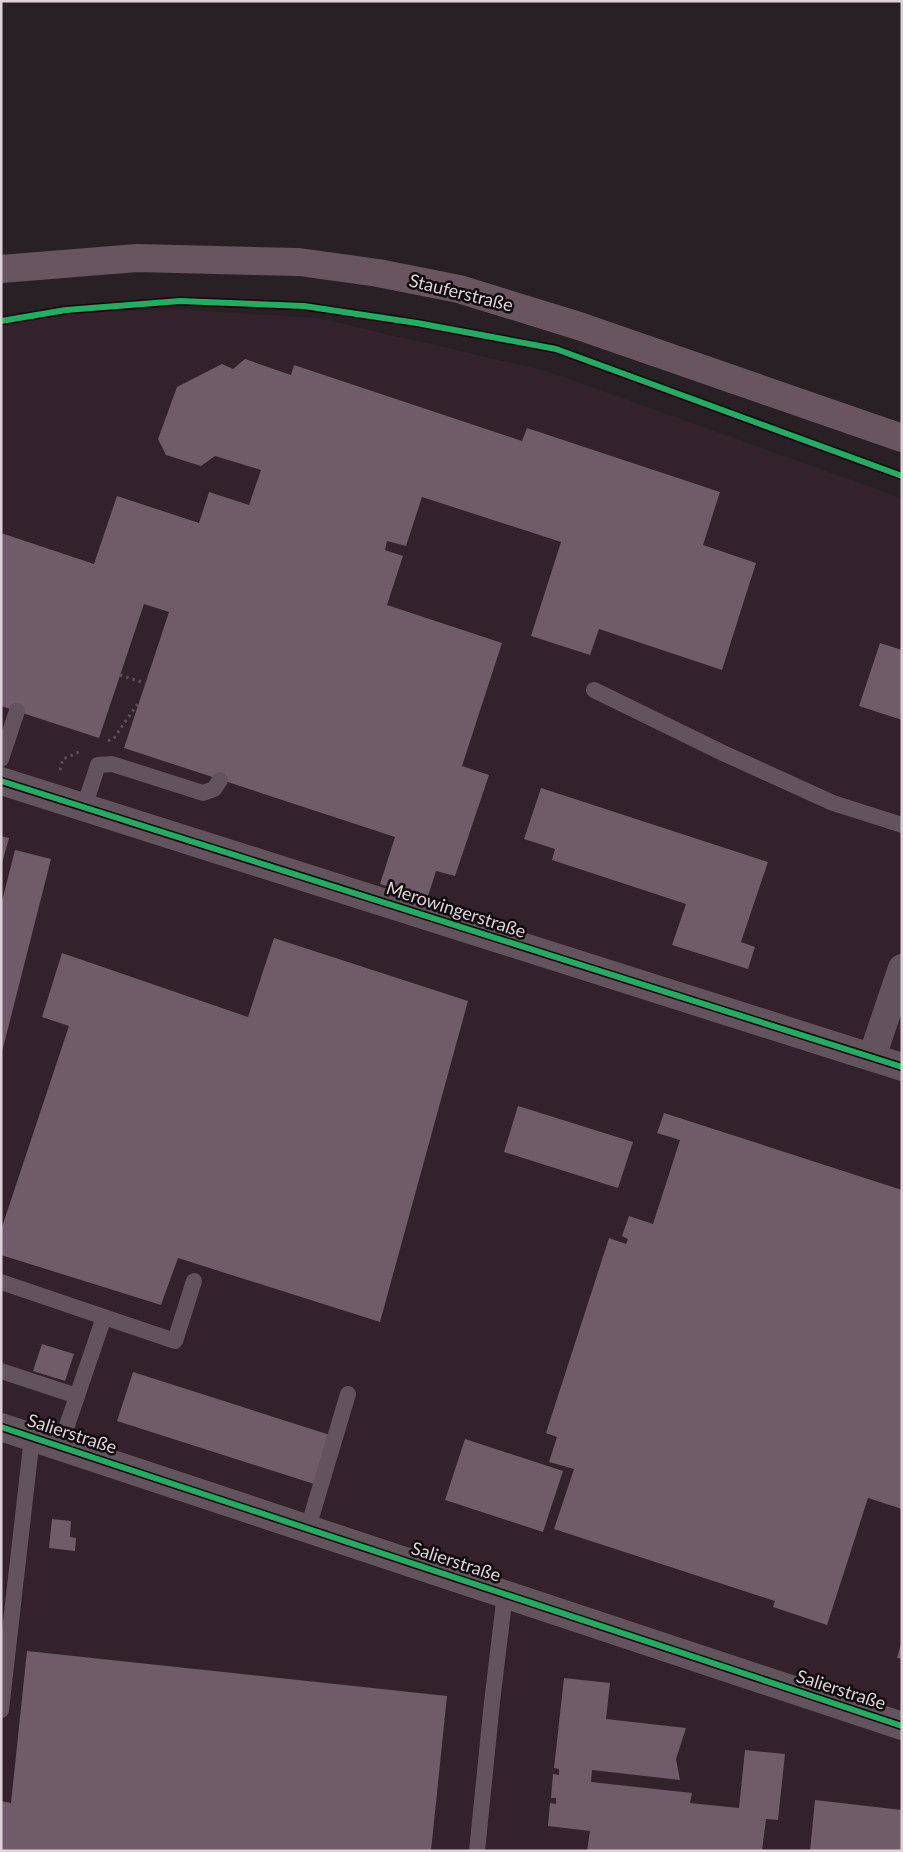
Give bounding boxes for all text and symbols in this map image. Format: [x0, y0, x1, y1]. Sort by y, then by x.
street label: Stauferstraße [407, 268, 516, 316]
street label: Merowingerstraße [384, 876, 529, 942]
street label: Salierstraße [25, 1408, 120, 1458]
street label: Salierstraße [409, 1536, 504, 1586]
street label: Salierstraße [794, 1664, 889, 1714]

